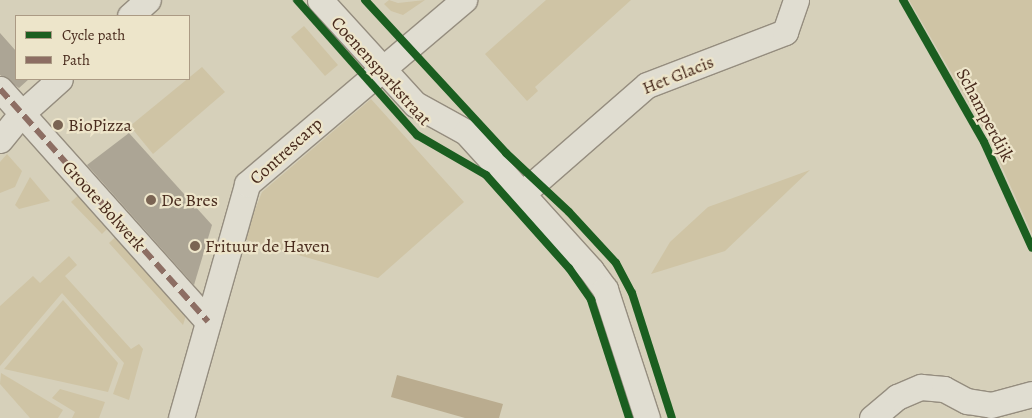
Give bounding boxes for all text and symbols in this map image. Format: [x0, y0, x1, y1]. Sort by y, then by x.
street label: Coenensparkstraat [326, 12, 436, 130]
legend [15, 15, 190, 80]
text: Cycle path [62, 25, 125, 45]
text: Path [62, 50, 90, 70]
street label: Het Glacis [639, 51, 717, 99]
street label: Schamperdijk [951, 65, 1019, 165]
street label: Contrescarp [245, 113, 327, 189]
place label: BioPizza [68, 114, 132, 136]
marker: BioPizza [52, 119, 64, 131]
street label: Groote Bolwerk [58, 156, 150, 256]
place label: De Bres [161, 189, 218, 211]
marker: De Bres [145, 194, 157, 206]
place label: Frituur de Haven [205, 235, 330, 257]
marker: Frituur de Haven [189, 240, 201, 252]

